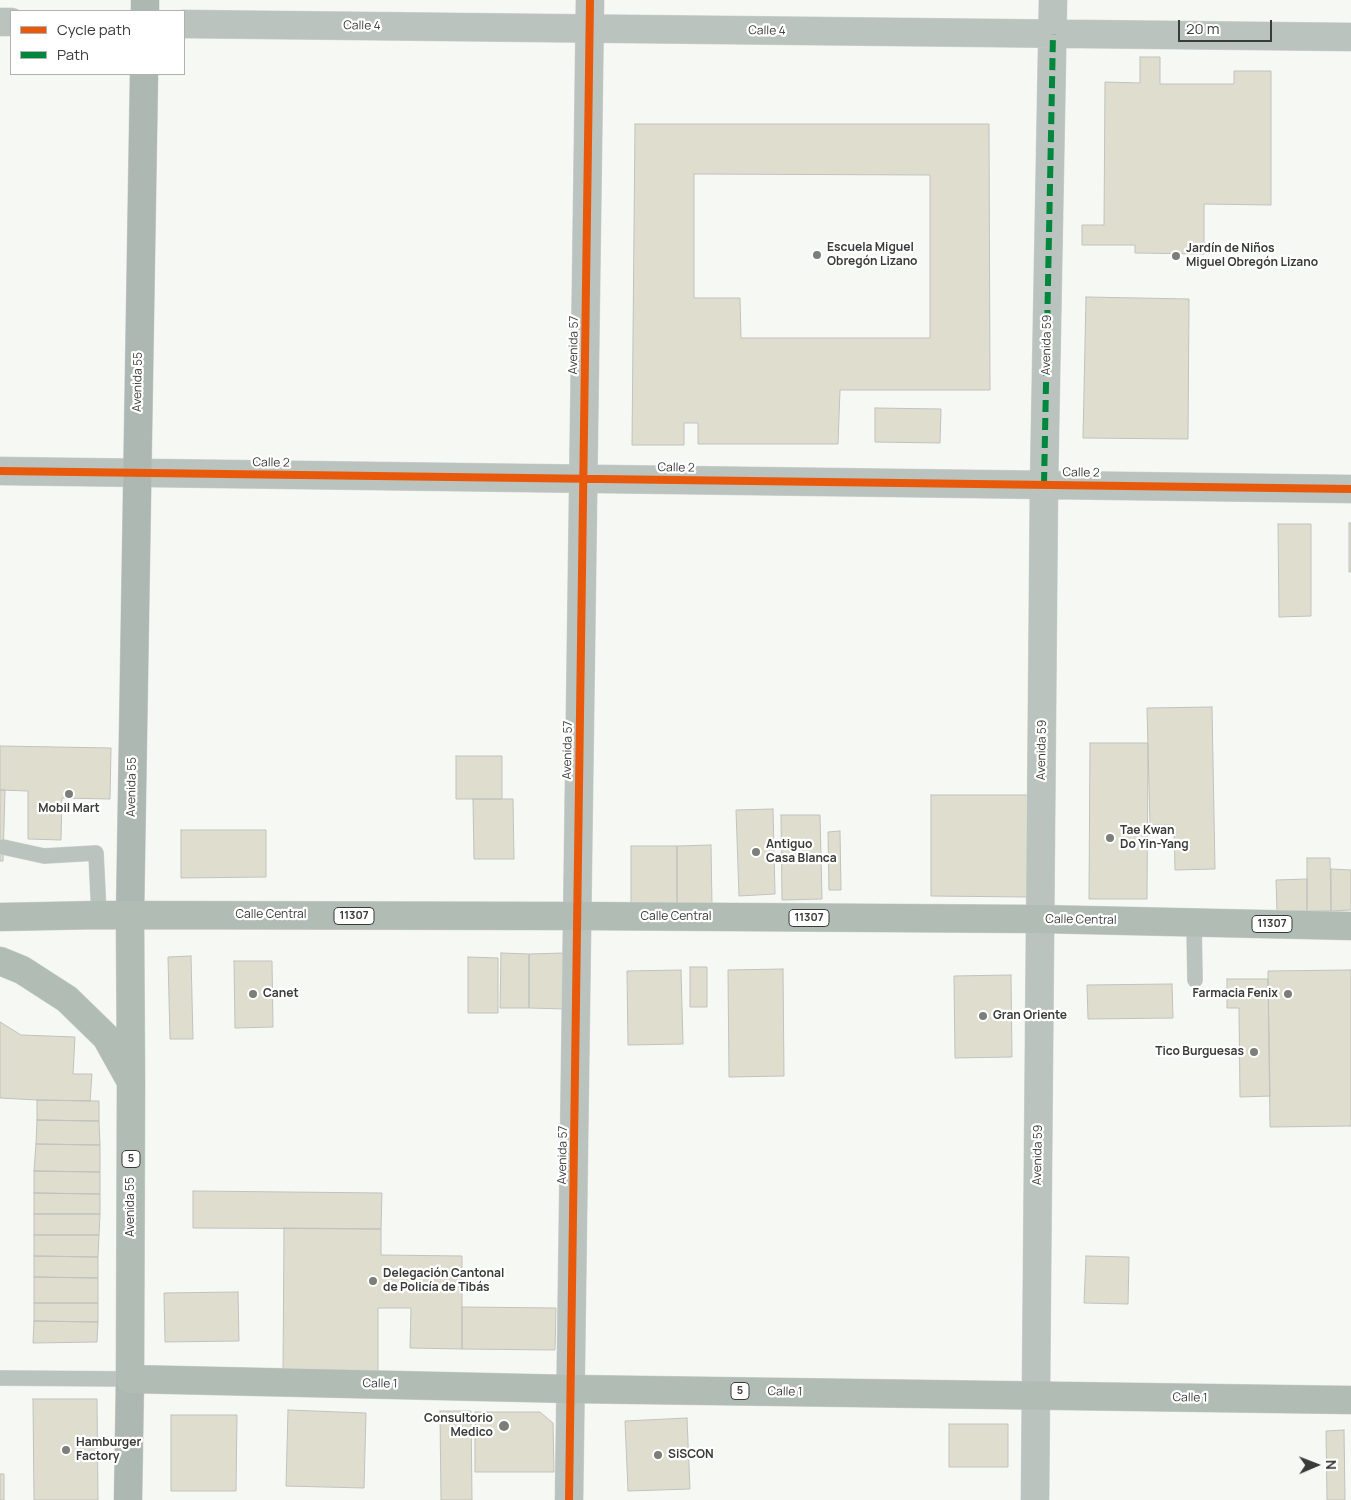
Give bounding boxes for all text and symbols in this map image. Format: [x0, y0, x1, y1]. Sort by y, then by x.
legend [10, 10, 185, 75]
scale bar [1181, 10, 1275, 42]
street label: Calle 4 [343, 18, 381, 34]
text: 20 m [1186, 18, 1219, 39]
text: Cycle path [57, 19, 131, 40]
street label: Calle 4 [748, 23, 786, 39]
text: Path [57, 44, 89, 65]
place label: Escuela Miguel Obregón Lizano [827, 241, 918, 269]
place label: Jardín de Niños Miguel Obregón Lizano [1186, 242, 1318, 270]
marker: Escuela Miguel Obregón Lizano [811, 249, 823, 261]
marker: Jardín de Niños Miguel Obregón Lizano [1170, 250, 1182, 262]
street label: Avenida 57 [566, 315, 582, 375]
street label: Avenida 59 [1039, 315, 1055, 375]
street label: Avenida 55 [130, 352, 146, 412]
street label: Calle 2 [252, 455, 290, 471]
street label: Calle 2 [657, 460, 695, 476]
street label: Calle 2 [1062, 465, 1100, 481]
street label: Avenida 57 [560, 720, 576, 780]
street label: Avenida 59 [1034, 720, 1050, 780]
street label: Avenida 55 [124, 757, 140, 817]
marker: Mobil Mart [63, 788, 75, 800]
place label: Mobil Mart [38, 802, 100, 816]
place label: Tae Kwan Do Yin-Yang [1120, 824, 1189, 852]
marker: Tae Kwan Do Yin-Yang [1104, 832, 1116, 844]
place label: Antiguo Casa Blanca [766, 838, 837, 866]
marker: Antiguo Casa Blanca [750, 846, 762, 858]
street label: Calle Central [235, 908, 307, 922]
road number: 11307 [334, 908, 374, 924]
street label: Calle Central [640, 910, 712, 924]
road number: 11307 [789, 910, 829, 926]
street label: Calle Central [1045, 912, 1117, 928]
road number: 11307 [1252, 916, 1292, 932]
place label: Canet [263, 987, 299, 1001]
place label: Farmacia Fenix [1192, 987, 1278, 1001]
marker: Canet [247, 988, 259, 1000]
marker: Farmacia Fenix [1282, 988, 1294, 1000]
place label: Gran Oriente [993, 1009, 1067, 1023]
marker: Gran Oriente [977, 1010, 989, 1022]
place label: Tico Burguesas [1155, 1045, 1244, 1059]
marker: Tico Burguesas [1248, 1046, 1260, 1058]
street label: Avenida 57 [555, 1125, 571, 1185]
street label: Avenida 59 [1030, 1125, 1046, 1185]
road number: 5 [122, 1150, 140, 1168]
street label: Avenida 55 [124, 1177, 138, 1237]
place label: Delegación Cantonal de Policía de Tibás [383, 1267, 504, 1295]
marker: Delegación Cantonal de Policía de Tibás [367, 1275, 379, 1287]
street label: Calle 1 [362, 1376, 398, 1392]
road number: 5 [731, 1382, 749, 1400]
street label: Calle 1 [767, 1384, 803, 1400]
street label: Calle 1 [1172, 1390, 1208, 1406]
place label: Consultorio Medico [424, 1412, 493, 1440]
marker: Consultorio Medico [497, 1419, 511, 1433]
place label: Hamburger Factory [76, 1436, 141, 1464]
north arrow [1291, 1440, 1341, 1490]
marker: Hamburger Factory [60, 1444, 72, 1456]
place label: SiSCON [668, 1448, 714, 1462]
marker: SiSCON [652, 1449, 664, 1461]
text: N [1322, 1460, 1341, 1470]

